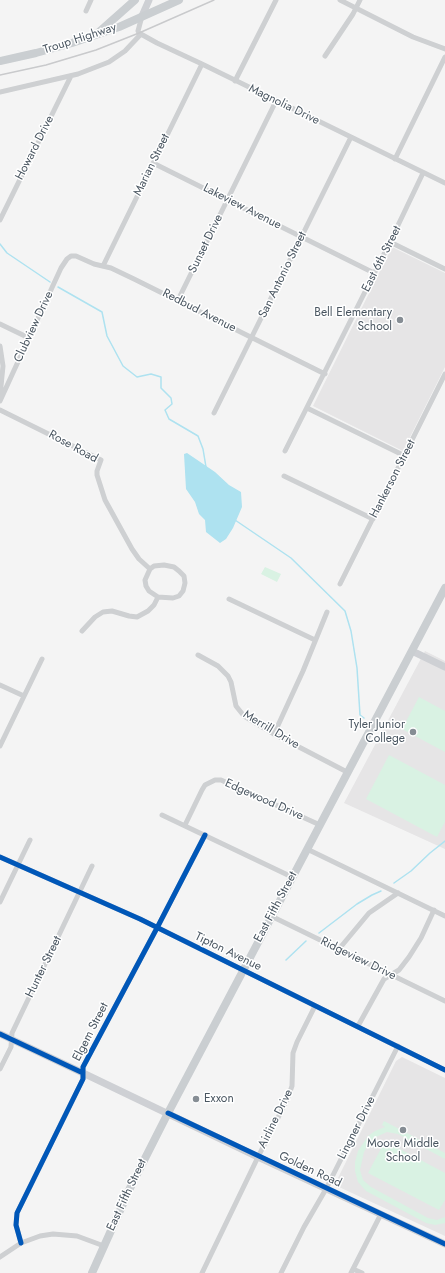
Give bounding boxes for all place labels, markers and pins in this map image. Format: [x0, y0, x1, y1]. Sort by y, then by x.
place label: Bell Elementary School [314, 306, 392, 334]
marker: Bell Elementary School [395, 315, 405, 325]
place label: Tyler Junior College [349, 718, 405, 746]
marker: Tyler Junior College [408, 727, 418, 737]
place label: Exxon [204, 1092, 234, 1106]
marker: Exxon [191, 1094, 201, 1104]
marker: Moore Middle School [398, 1125, 408, 1135]
place label: Moore Middle School [367, 1137, 439, 1165]

